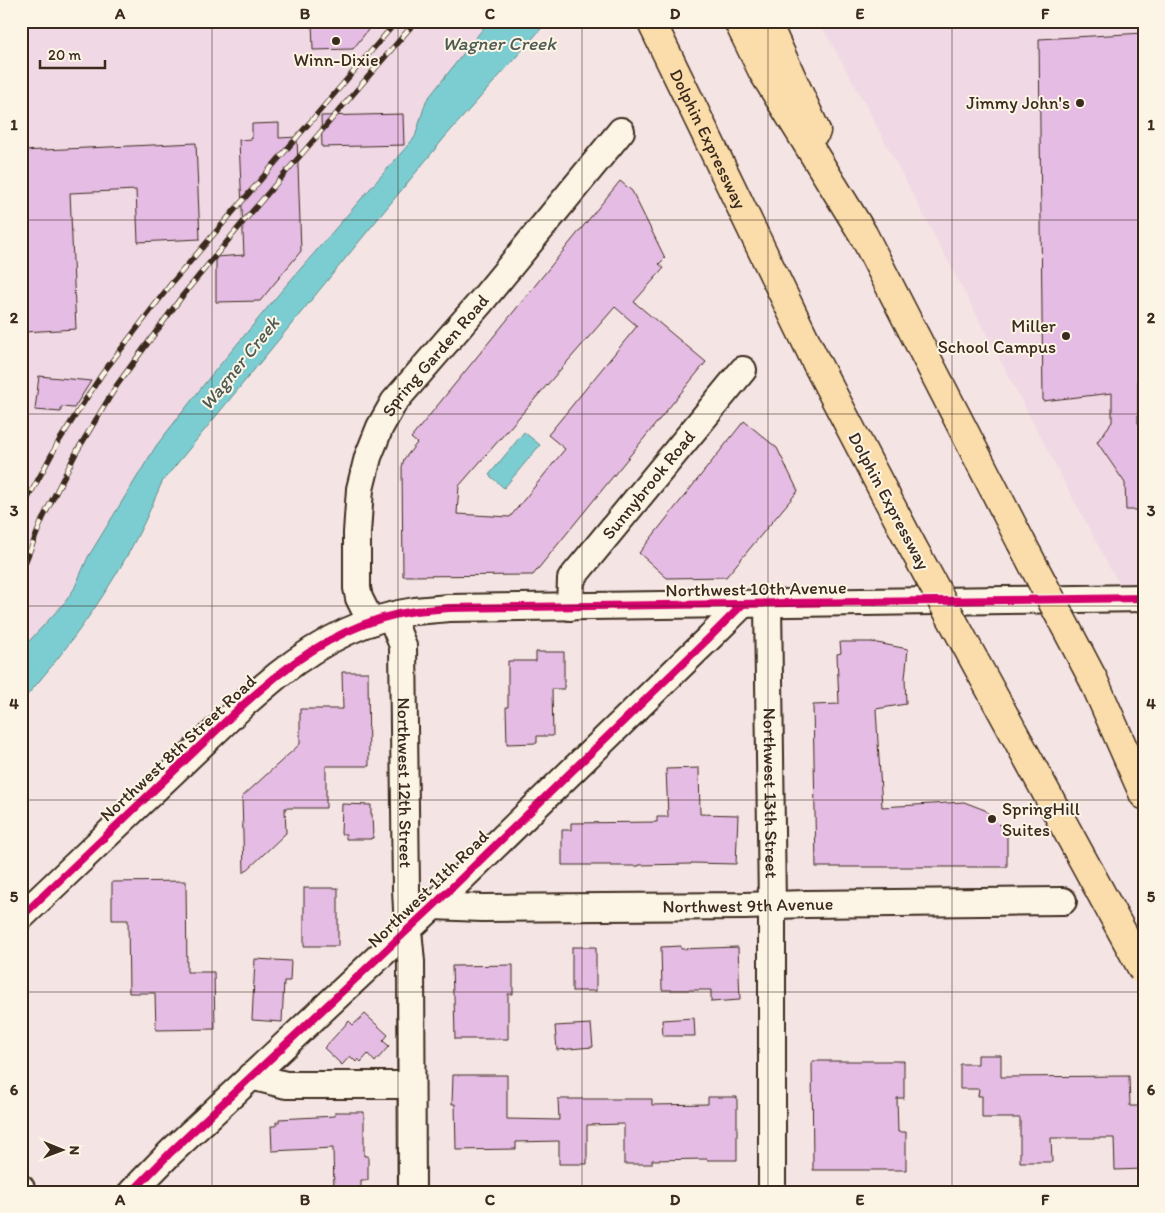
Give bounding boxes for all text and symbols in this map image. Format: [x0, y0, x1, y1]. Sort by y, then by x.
text: A [114, 4, 126, 23]
text: B [300, 4, 311, 23]
text: C [485, 4, 496, 23]
text: D [670, 4, 681, 23]
text: E [856, 4, 865, 23]
text: F [1041, 4, 1050, 23]
water label: Wagner Creek [442, 32, 557, 55]
marker: Winn-Dixie [330, 35, 342, 47]
scale bar [40, 38, 105, 70]
text: 20 m [48, 46, 82, 64]
place label: Winn-Dixie [293, 49, 379, 71]
street label: Dolphin Expressway [665, 65, 752, 213]
place label: Jimmy John's [966, 92, 1070, 114]
marker: Jimmy John's [1074, 97, 1086, 109]
text: 1 [10, 115, 18, 134]
text: 1 [1147, 115, 1155, 134]
street label: Spring Garden Road [377, 290, 494, 420]
text: 2 [10, 308, 19, 327]
text: 2 [1147, 308, 1156, 327]
water label: Wagner Creek [195, 311, 285, 415]
place label: Miller School Campus [938, 315, 1057, 358]
marker: Miller School Campus [1060, 330, 1072, 342]
street label: Sunnybrook Road [597, 426, 700, 544]
street label: Dolphin Expressway [843, 428, 935, 574]
text: 3 [10, 501, 19, 520]
text: 3 [1147, 501, 1156, 520]
street label: Northwest 10th Avenue [665, 576, 847, 602]
street label: Northwest 8th Street Road [95, 670, 261, 826]
text: 4 [9, 694, 19, 713]
text: 4 [1146, 694, 1156, 713]
street label: Northwest 12th Street [393, 697, 417, 868]
street label: Northwest 13th Street [758, 707, 783, 879]
place label: SpringHill Suites [1002, 798, 1080, 841]
marker: SpringHill Suites [986, 813, 998, 825]
street label: Northwest 11th Road [363, 825, 493, 952]
text: 5 [10, 887, 19, 906]
text: 5 [1147, 887, 1156, 906]
street label: Northwest 9th Avenue [662, 893, 834, 918]
text: 6 [10, 1080, 19, 1099]
text: 6 [1147, 1080, 1156, 1099]
north arrow [38, 1126, 88, 1176]
text: N [66, 1145, 83, 1155]
text: A [114, 1190, 126, 1209]
text: B [300, 1190, 311, 1209]
text: C [485, 1190, 496, 1209]
text: D [670, 1190, 681, 1209]
text: E [856, 1190, 865, 1209]
text: F [1041, 1190, 1050, 1209]

